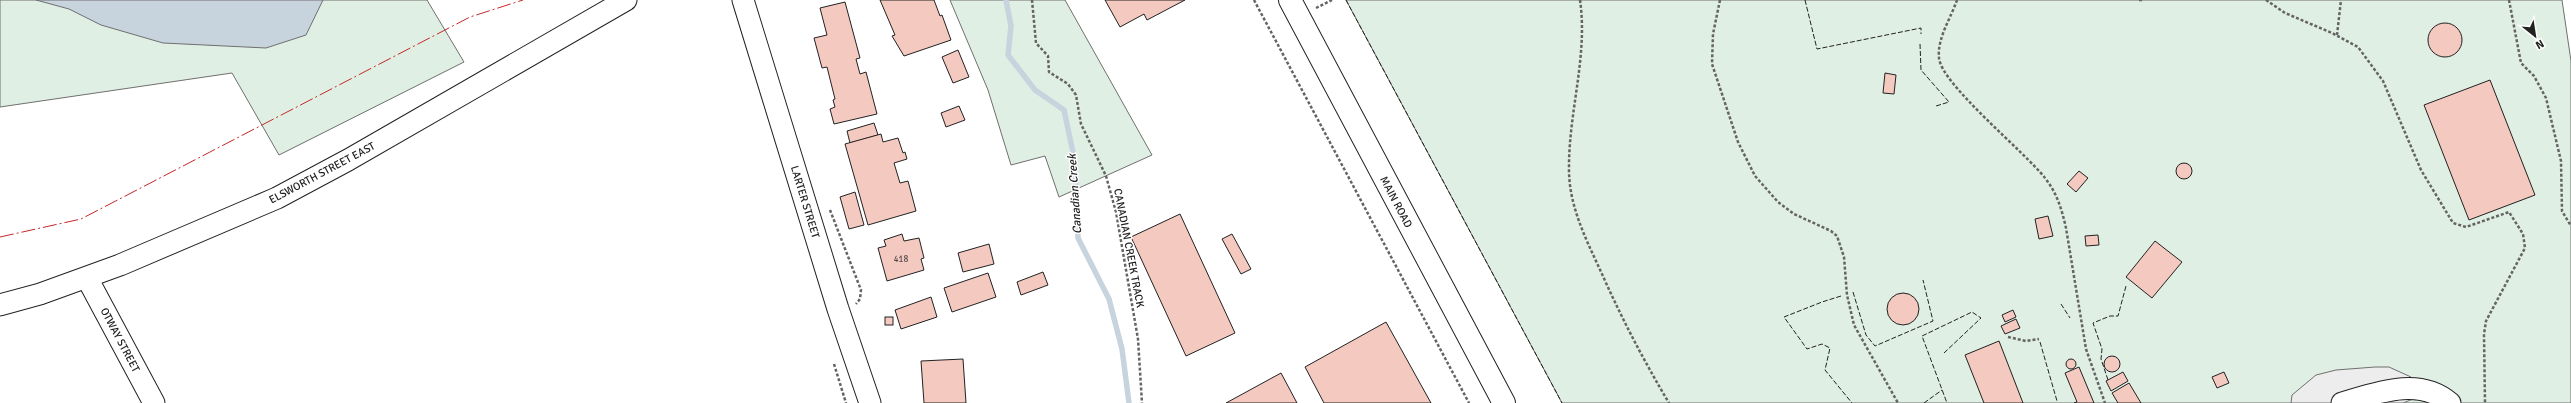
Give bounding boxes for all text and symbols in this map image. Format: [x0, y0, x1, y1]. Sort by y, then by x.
north arrow [2515, 16, 2555, 56]
text: N [2533, 37, 2546, 52]
street label: ELSWORTH STREET EAST [267, 139, 378, 207]
water label: Canadian Creek [1065, 153, 1085, 235]
street label: LARTER STREET [788, 164, 822, 240]
street label: MAIN ROAD [1377, 174, 1415, 230]
street label: CANADIAN CREEK TRACK [1111, 187, 1147, 309]
house number: 418 [894, 254, 908, 265]
street label: OTWAY STREET [98, 306, 143, 375]

